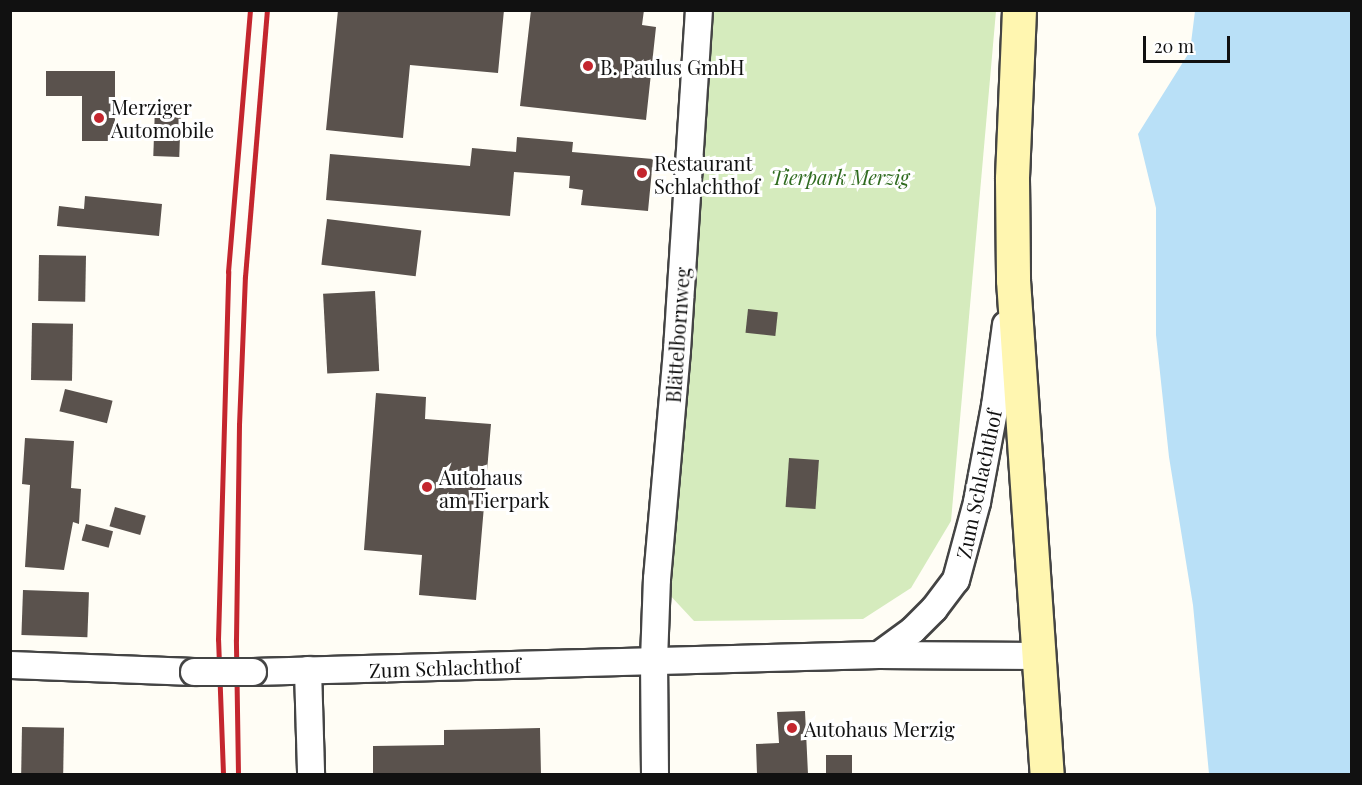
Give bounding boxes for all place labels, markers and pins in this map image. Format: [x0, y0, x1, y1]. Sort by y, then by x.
place label: B. Paulus GmbH [600, 54, 745, 78]
marker: B. Paulus GmbH [581, 59, 595, 73]
place label: Merziger Automobile [111, 94, 214, 141]
marker: Merziger Automobile [92, 111, 106, 125]
place label: Restaurant Schlachthof [654, 150, 760, 197]
marker: Restaurant Schlachthof [635, 166, 649, 180]
place label: Autohaus am Tierpark [439, 464, 550, 511]
marker: Autohaus am Tierpark [420, 480, 434, 494]
place label: Autohaus Merzig [804, 716, 955, 740]
marker: Autohaus Merzig [785, 721, 799, 735]

